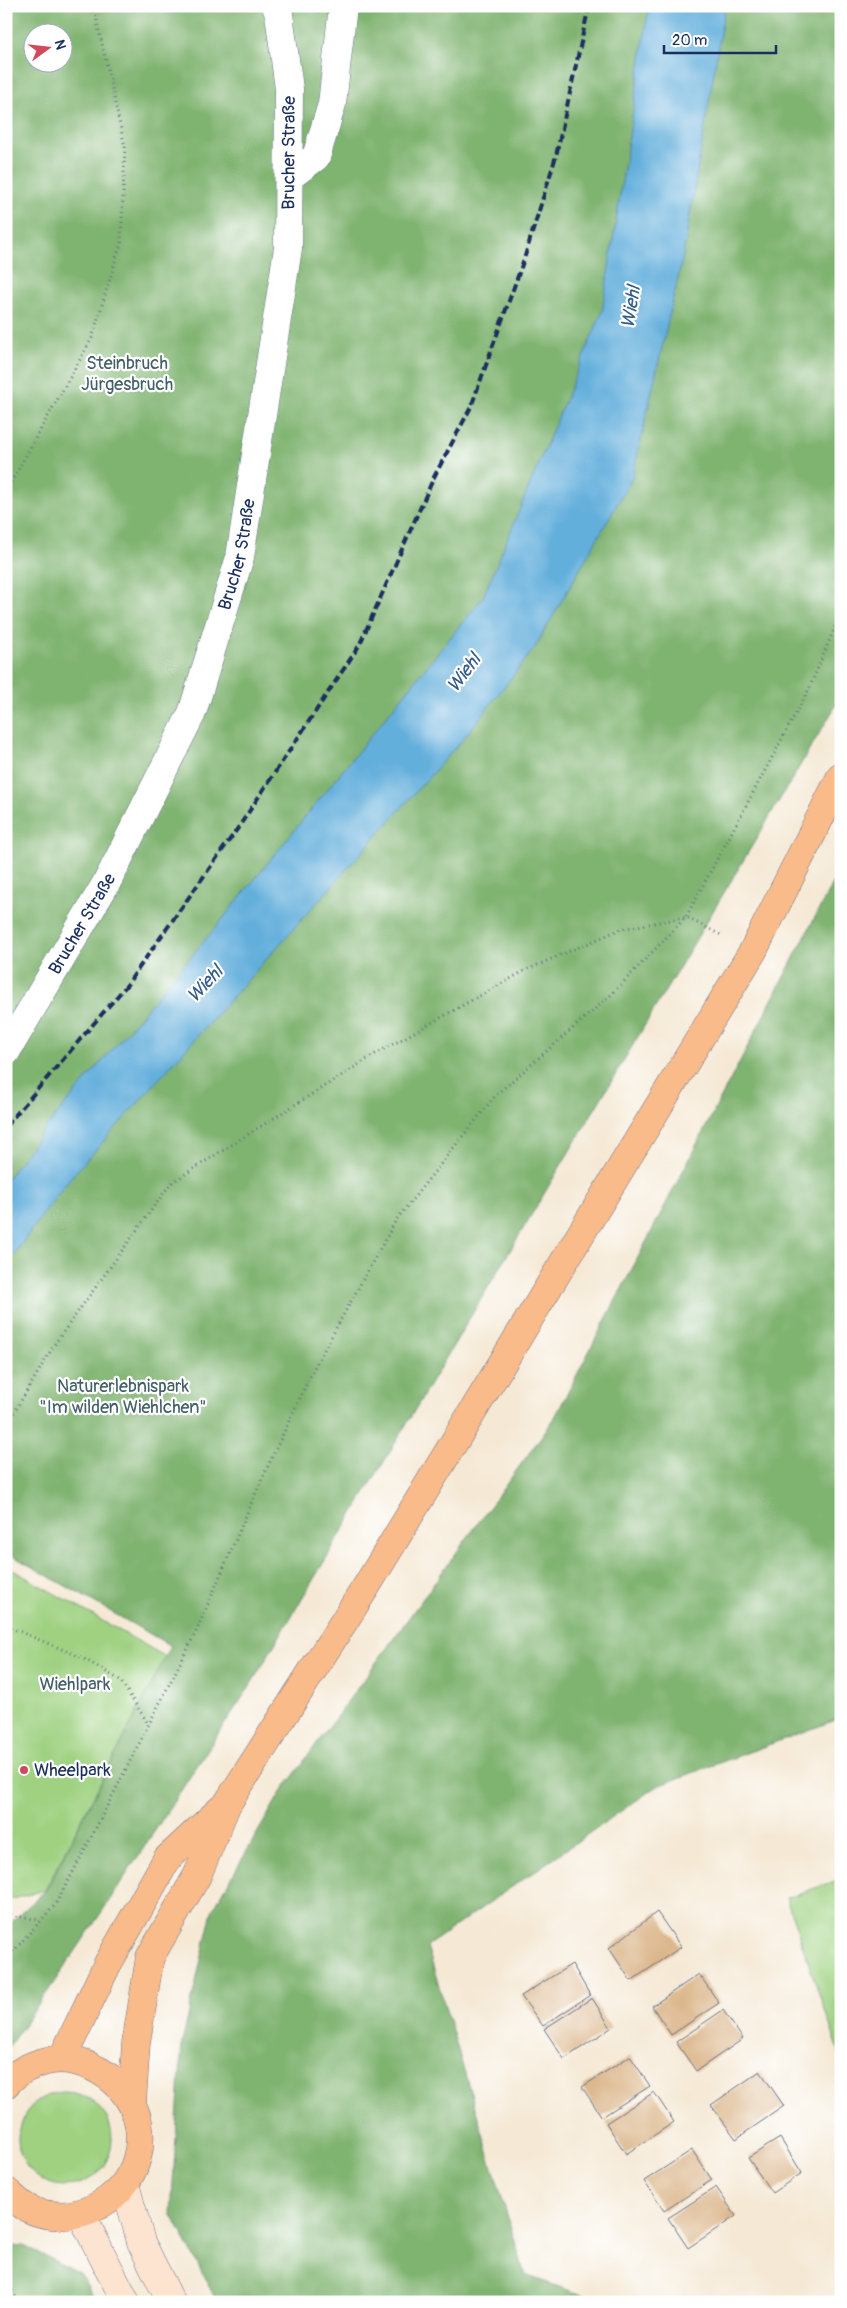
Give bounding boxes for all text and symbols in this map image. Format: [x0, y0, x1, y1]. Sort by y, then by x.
north arrow [22, 22, 72, 72]
scale bar [664, 22, 777, 54]
text: 20 m [672, 31, 707, 50]
text: N [51, 38, 70, 52]
street label: Brucher Straße [277, 96, 300, 210]
water label: Wiehl [616, 282, 647, 330]
park label: Steinbruch Jürgesbruch [81, 352, 173, 396]
street label: Brucher Straße [213, 497, 260, 613]
water label: Wiehl [442, 647, 488, 697]
street label: Brucher Straße [43, 869, 121, 979]
water label: Wiehl [182, 959, 230, 1008]
park label: Naturerlebnispark "Im wilden Wiehlchen" [39, 1375, 207, 1419]
park label: Wiehlpark [40, 1673, 111, 1696]
place label: Wheelpark [34, 1759, 111, 1782]
marker: Wheelpark [18, 1764, 30, 1776]

